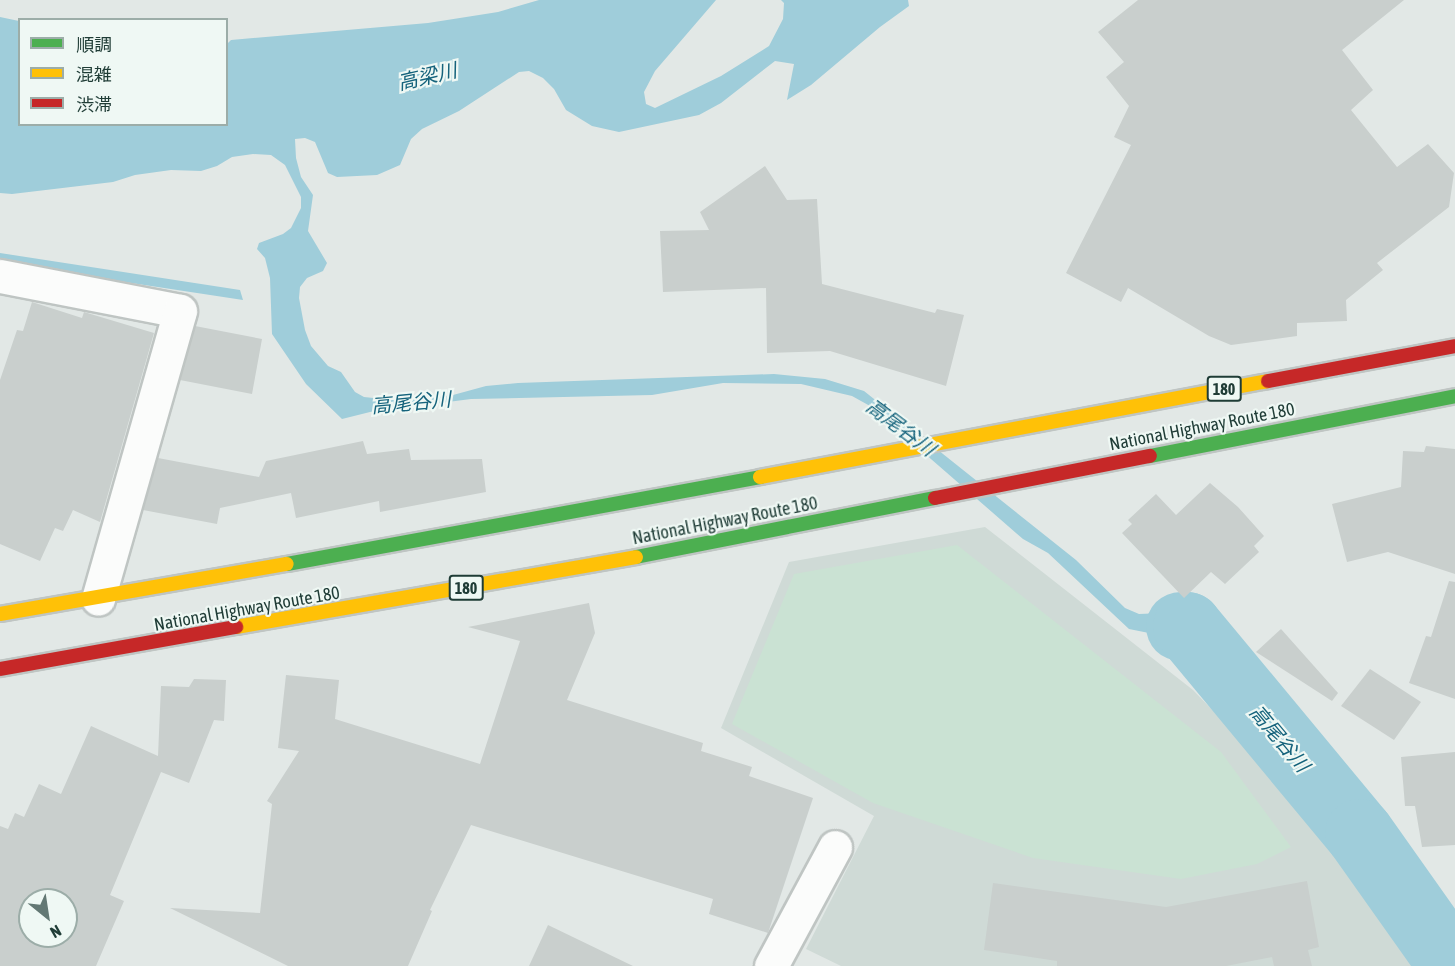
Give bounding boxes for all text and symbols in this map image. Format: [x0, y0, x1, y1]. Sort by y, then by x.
legend [18, 18, 228, 126]
text: 順調 [76, 34, 112, 55]
water label: 高梁川 [395, 58, 459, 94]
text: 混雑 [76, 64, 112, 85]
text: 渋滞 [76, 94, 112, 115]
road number: 180 [1206, 376, 1242, 402]
water label: 高尾谷川 [370, 387, 452, 417]
water label: 高尾谷川 [862, 393, 940, 461]
street label: National Highway Route 180 [1108, 398, 1296, 456]
street label: National Highway Route 180 [631, 492, 819, 550]
road number: 180 [448, 575, 484, 601]
street label: National Highway Route 180 [152, 582, 342, 636]
water label: 高尾谷川 [1245, 700, 1315, 776]
north arrow [18, 888, 78, 948]
text: N [47, 922, 65, 942]

